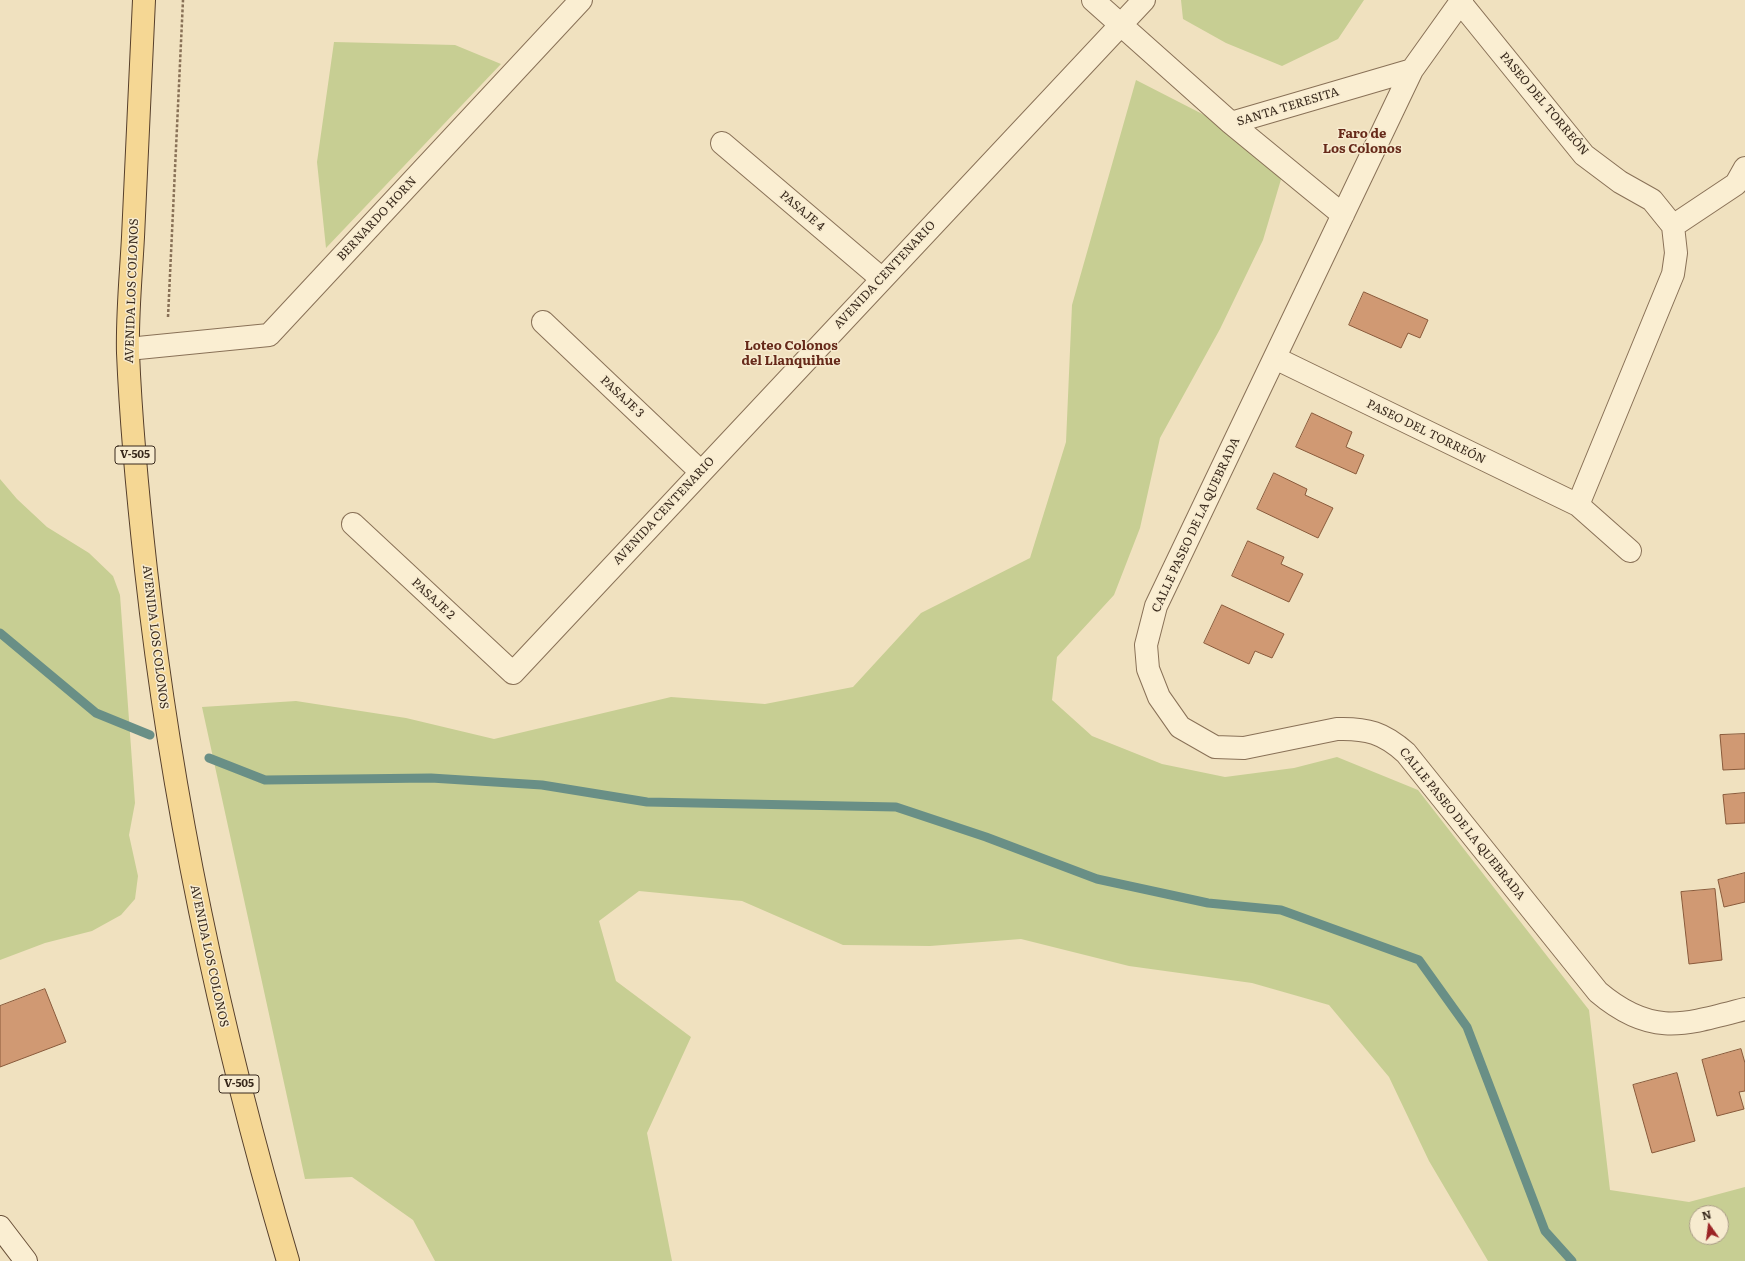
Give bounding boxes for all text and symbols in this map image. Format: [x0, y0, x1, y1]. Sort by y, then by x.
street label: PASEO DEL TORREÓN [1497, 49, 1591, 159]
street label: SANTA TERESITA [1235, 85, 1341, 129]
district label: Faro de Los Colonos [1323, 126, 1401, 157]
street label: BERNARDO HORN [334, 174, 420, 264]
street label: PASAJE 4 [777, 188, 827, 234]
street label: AVENIDA LOS COLONOS [122, 218, 142, 364]
street label: AVENIDA CENTENARIO [831, 218, 939, 332]
district label: Loteo Colonos del Llanquihue [742, 338, 840, 369]
street label: PASAJE 3 [597, 373, 647, 421]
street label: PASEO DEL TORREÓN [1364, 397, 1488, 467]
street label: CALLE PASEO DE LA QUEBRADA [1149, 435, 1243, 615]
road number: V-505 [115, 446, 155, 464]
street label: AVENIDA CENTENARIO [610, 454, 718, 568]
street label: AVENIDA LOS COLONOS [139, 564, 171, 710]
street label: PASAJE 2 [408, 575, 458, 623]
street label: CALLE PASEO DE LA QUEBRADA [1396, 745, 1528, 903]
street label: AVENIDA LOS COLONOS [187, 884, 231, 1028]
road number: V-505 [219, 1075, 259, 1093]
north arrow [1689, 1205, 1729, 1245]
text: N [1700, 1205, 1713, 1223]

